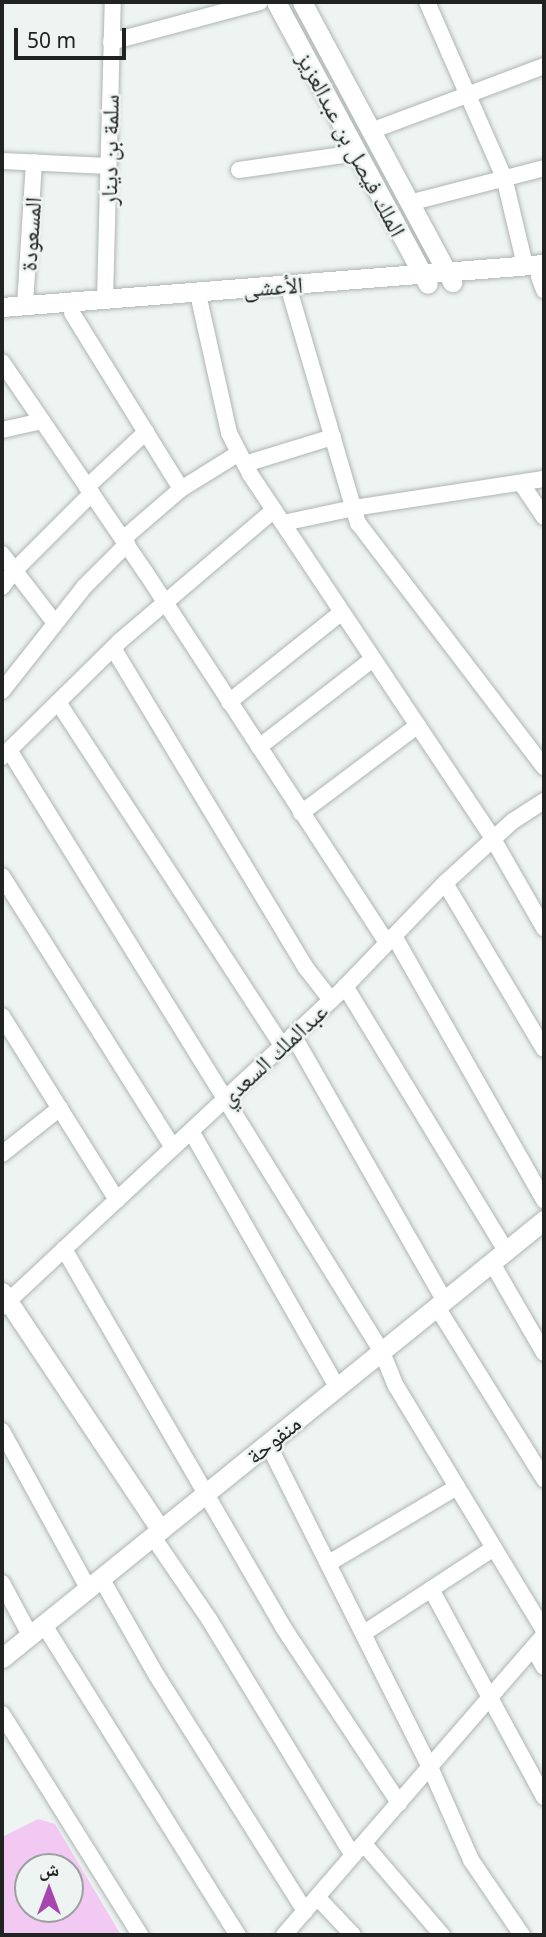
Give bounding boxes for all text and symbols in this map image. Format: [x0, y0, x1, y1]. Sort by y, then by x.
scale bar [18, 14, 130, 58]
text: 50 m [27, 26, 76, 54]
street label: الملك فيصل بن عبدالعزيز [292, 47, 412, 241]
street label: سلمة بن دينار [94, 94, 124, 206]
street label: المسعودة [14, 196, 46, 272]
street label: الأعشى [242, 270, 304, 302]
street label: عبدالملك السعدي [213, 997, 333, 1111]
street label: منفوحة [240, 1409, 306, 1469]
north arrow [14, 1853, 84, 1923]
text: ش [39, 1856, 59, 1882]

